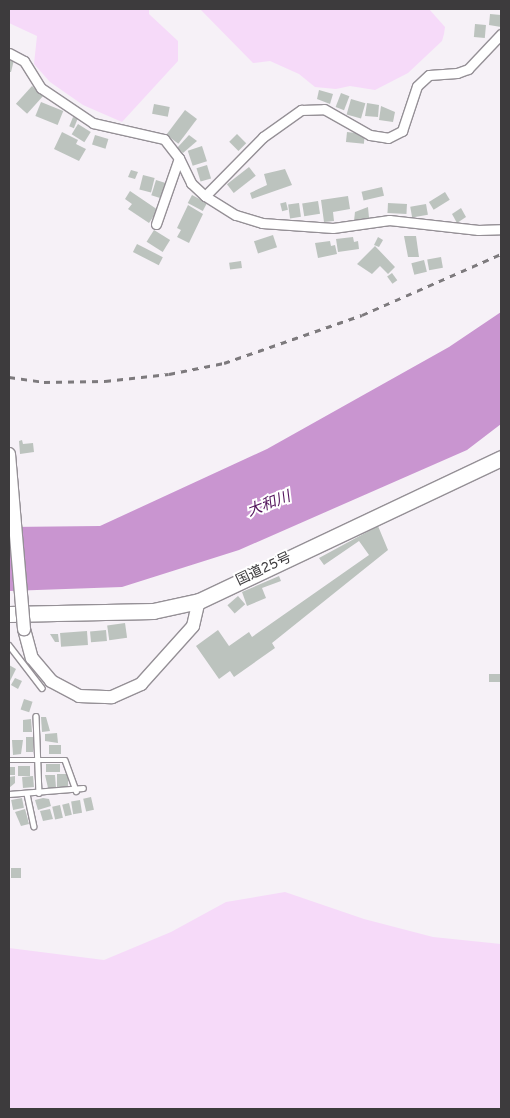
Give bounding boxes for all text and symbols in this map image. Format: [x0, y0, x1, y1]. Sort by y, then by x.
water label: 大和川 [245, 489, 293, 521]
street label: 国道25号 [234, 550, 294, 590]

